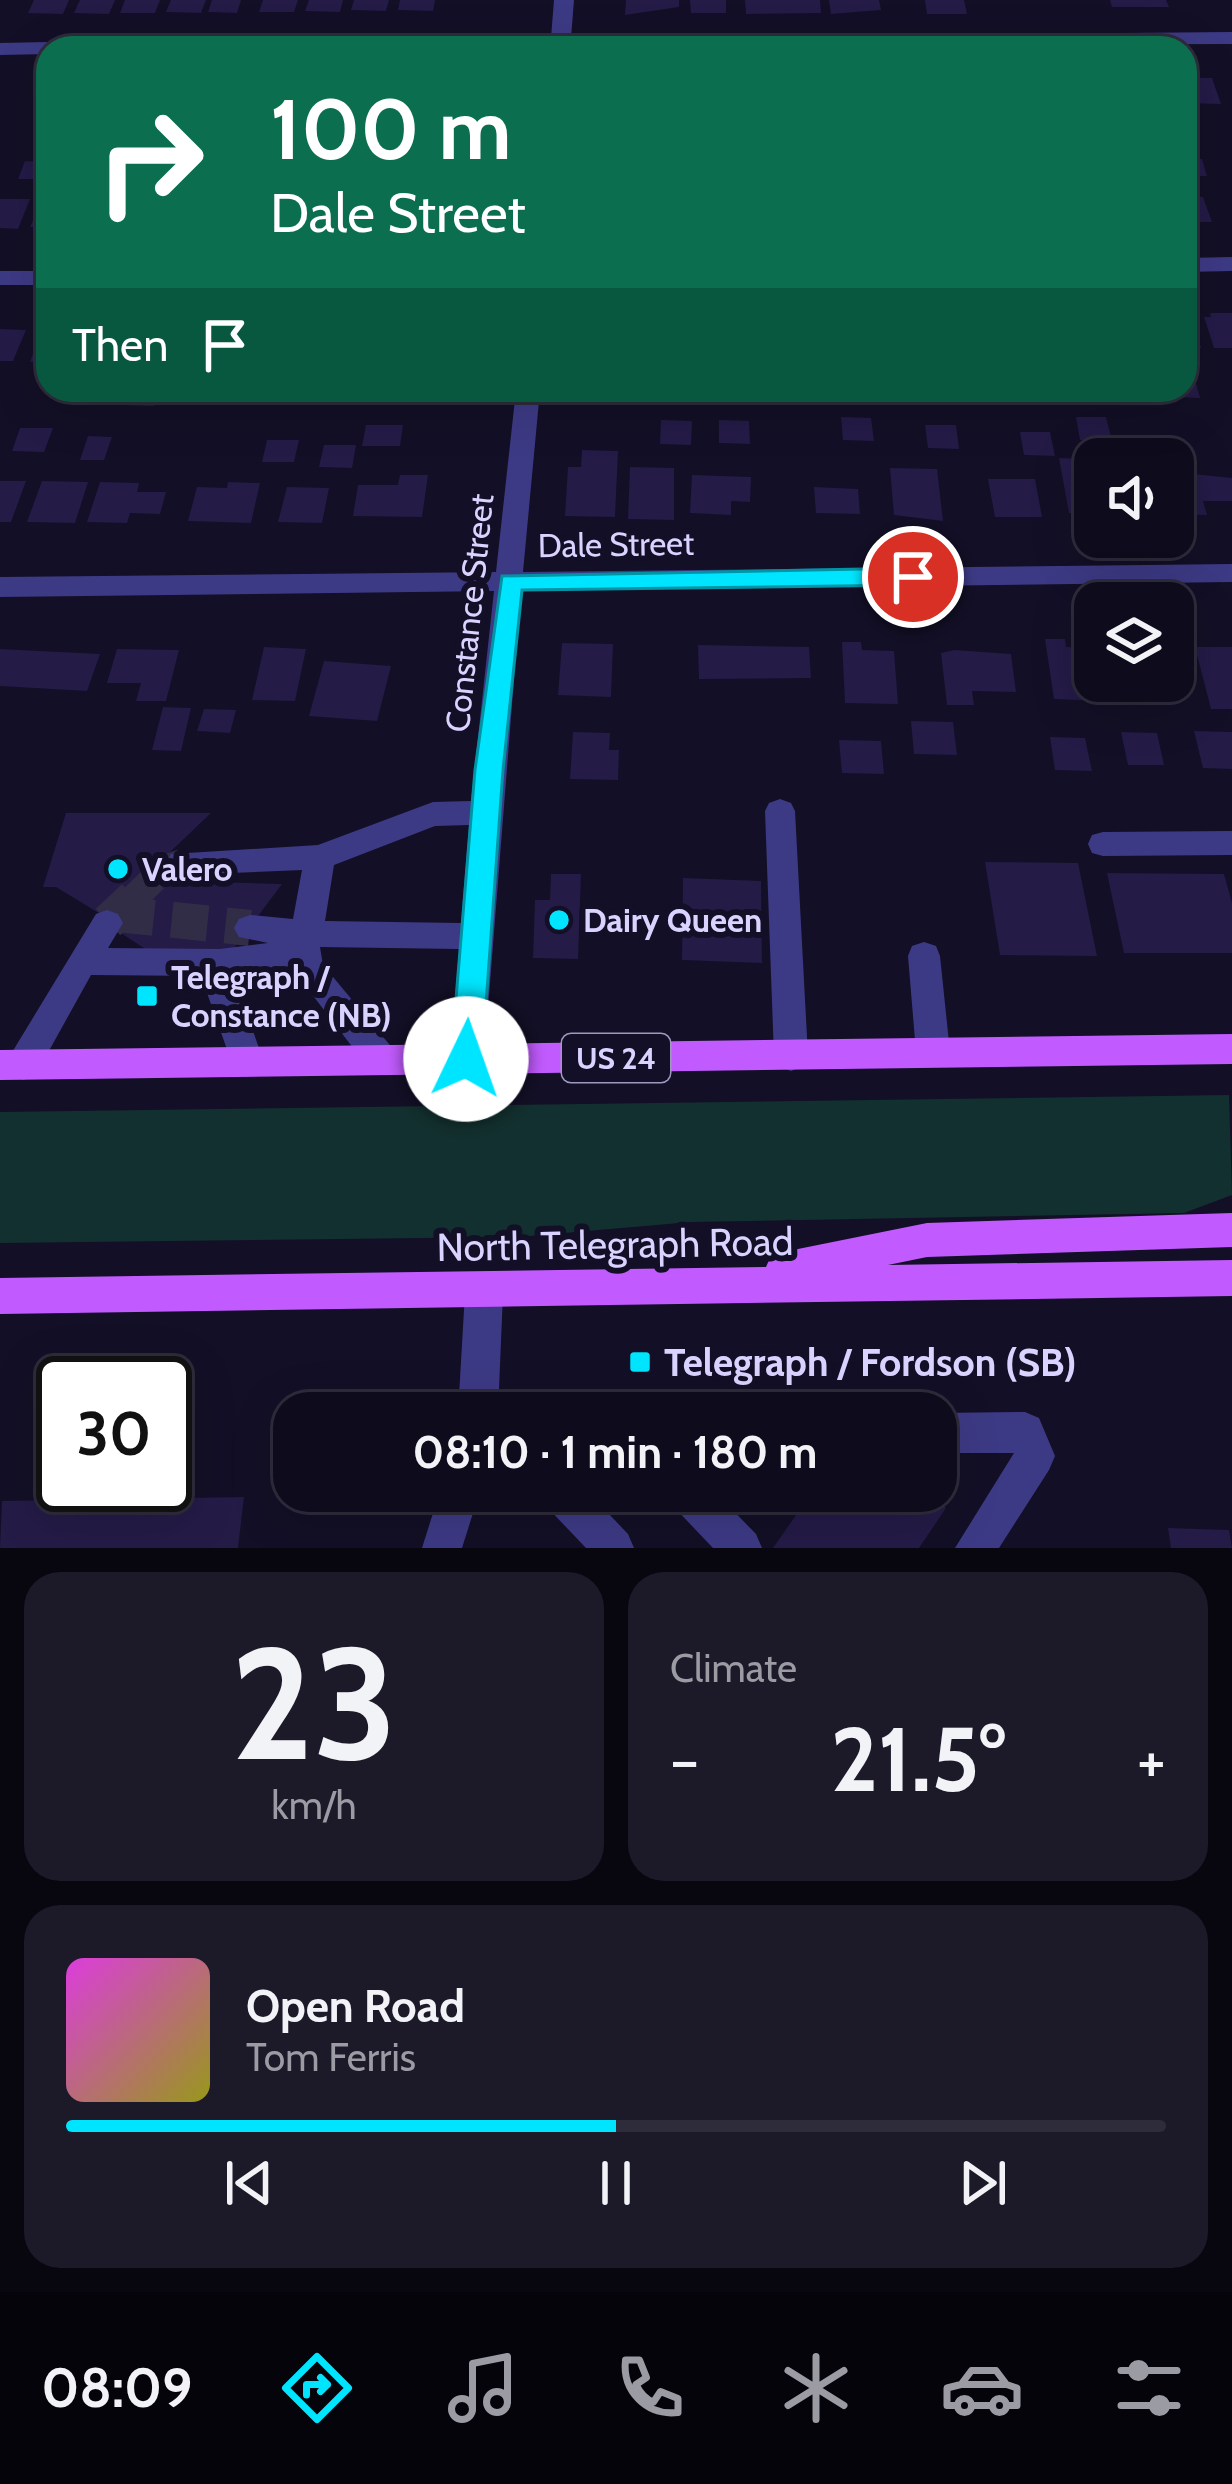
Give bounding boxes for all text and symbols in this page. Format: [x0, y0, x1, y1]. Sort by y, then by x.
text: 100 m [270, 78, 512, 180]
icon: right [72, 84, 228, 240]
text: Dale Street [270, 180, 526, 246]
icon: arrive [192, 312, 258, 378]
text: Then [72, 318, 168, 372]
map controls [1074, 438, 1194, 702]
button: sound [1074, 438, 1194, 558]
street label: Constance Street [437, 492, 501, 734]
street label: Dale Street [537, 523, 695, 565]
pin [862, 526, 964, 628]
icon: arrive [880, 544, 946, 610]
button: layers [1074, 582, 1194, 702]
place label: Valero [142, 849, 232, 889]
marker: Valero [105, 856, 131, 882]
place label: Dairy Queen [583, 900, 762, 940]
marker: Dairy Queen [546, 907, 572, 933]
place label: Telegraph / Constance (NB) [171, 957, 392, 1035]
marker: Telegraph / Constance (NB) [134, 983, 160, 1009]
position arrow [403, 996, 529, 1122]
road number: US 24 [562, 1034, 670, 1082]
street label: North Telegraph Road [436, 1217, 794, 1271]
place label: Telegraph / Fordson (SB) [664, 1338, 1077, 1386]
marker: Telegraph / Fordson (SB) [627, 1349, 653, 1375]
speed limit sign: 30 [36, 1356, 192, 1512]
text: 08:10 · 1 min · 180 m [413, 1425, 817, 1479]
text: 23 [231, 1608, 397, 1798]
text: Climate [670, 1644, 797, 1692]
text: 21.5° [830, 1704, 1006, 1814]
text: − [670, 1719, 699, 1800]
text: + [1137, 1719, 1166, 1800]
text: km/h [271, 1781, 357, 1829]
text: Open Road [246, 1979, 465, 2033]
text: Tom Ferris [246, 2033, 416, 2081]
icon: previous [216, 2150, 282, 2216]
icon: pause [583, 2150, 649, 2216]
icon: next [950, 2150, 1016, 2216]
icon: directions [275, 2346, 359, 2430]
icon: music [441, 2346, 525, 2430]
icon: phone [608, 2346, 692, 2430]
icon: climate [774, 2346, 858, 2430]
icon: car [940, 2346, 1024, 2430]
icon: filters [1107, 2346, 1191, 2430]
text: 08:09 [41, 2355, 192, 2421]

